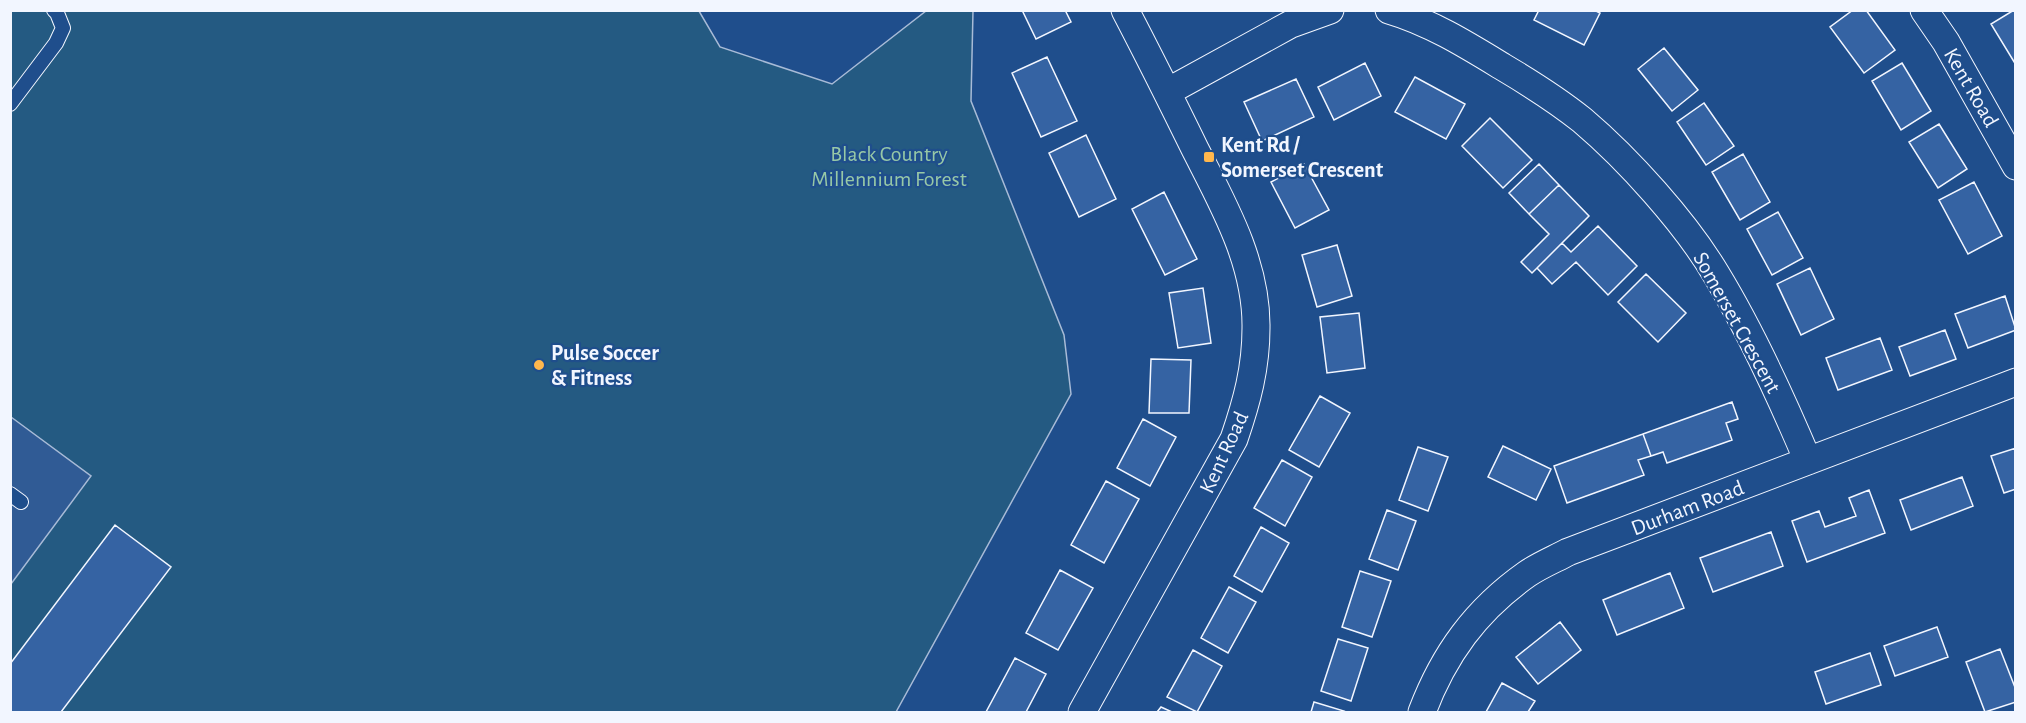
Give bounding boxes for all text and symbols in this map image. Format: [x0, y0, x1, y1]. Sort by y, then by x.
street label: Kent Road [1940, 44, 2003, 131]
place label: Kent Rd / Somerset Crescent [1221, 134, 1384, 181]
park label: Black Country Millennium Forest [811, 143, 967, 190]
marker: Kent Rd / Somerset Crescent [1202, 150, 1216, 164]
street label: Somerset Crescent [1689, 248, 1785, 397]
place label: Pulse Soccer & Fitness [551, 342, 659, 389]
marker: Pulse Soccer & Fitness [532, 358, 546, 372]
street label: Kent Road [1195, 408, 1252, 497]
street label: Durham Road [1628, 476, 1747, 539]

